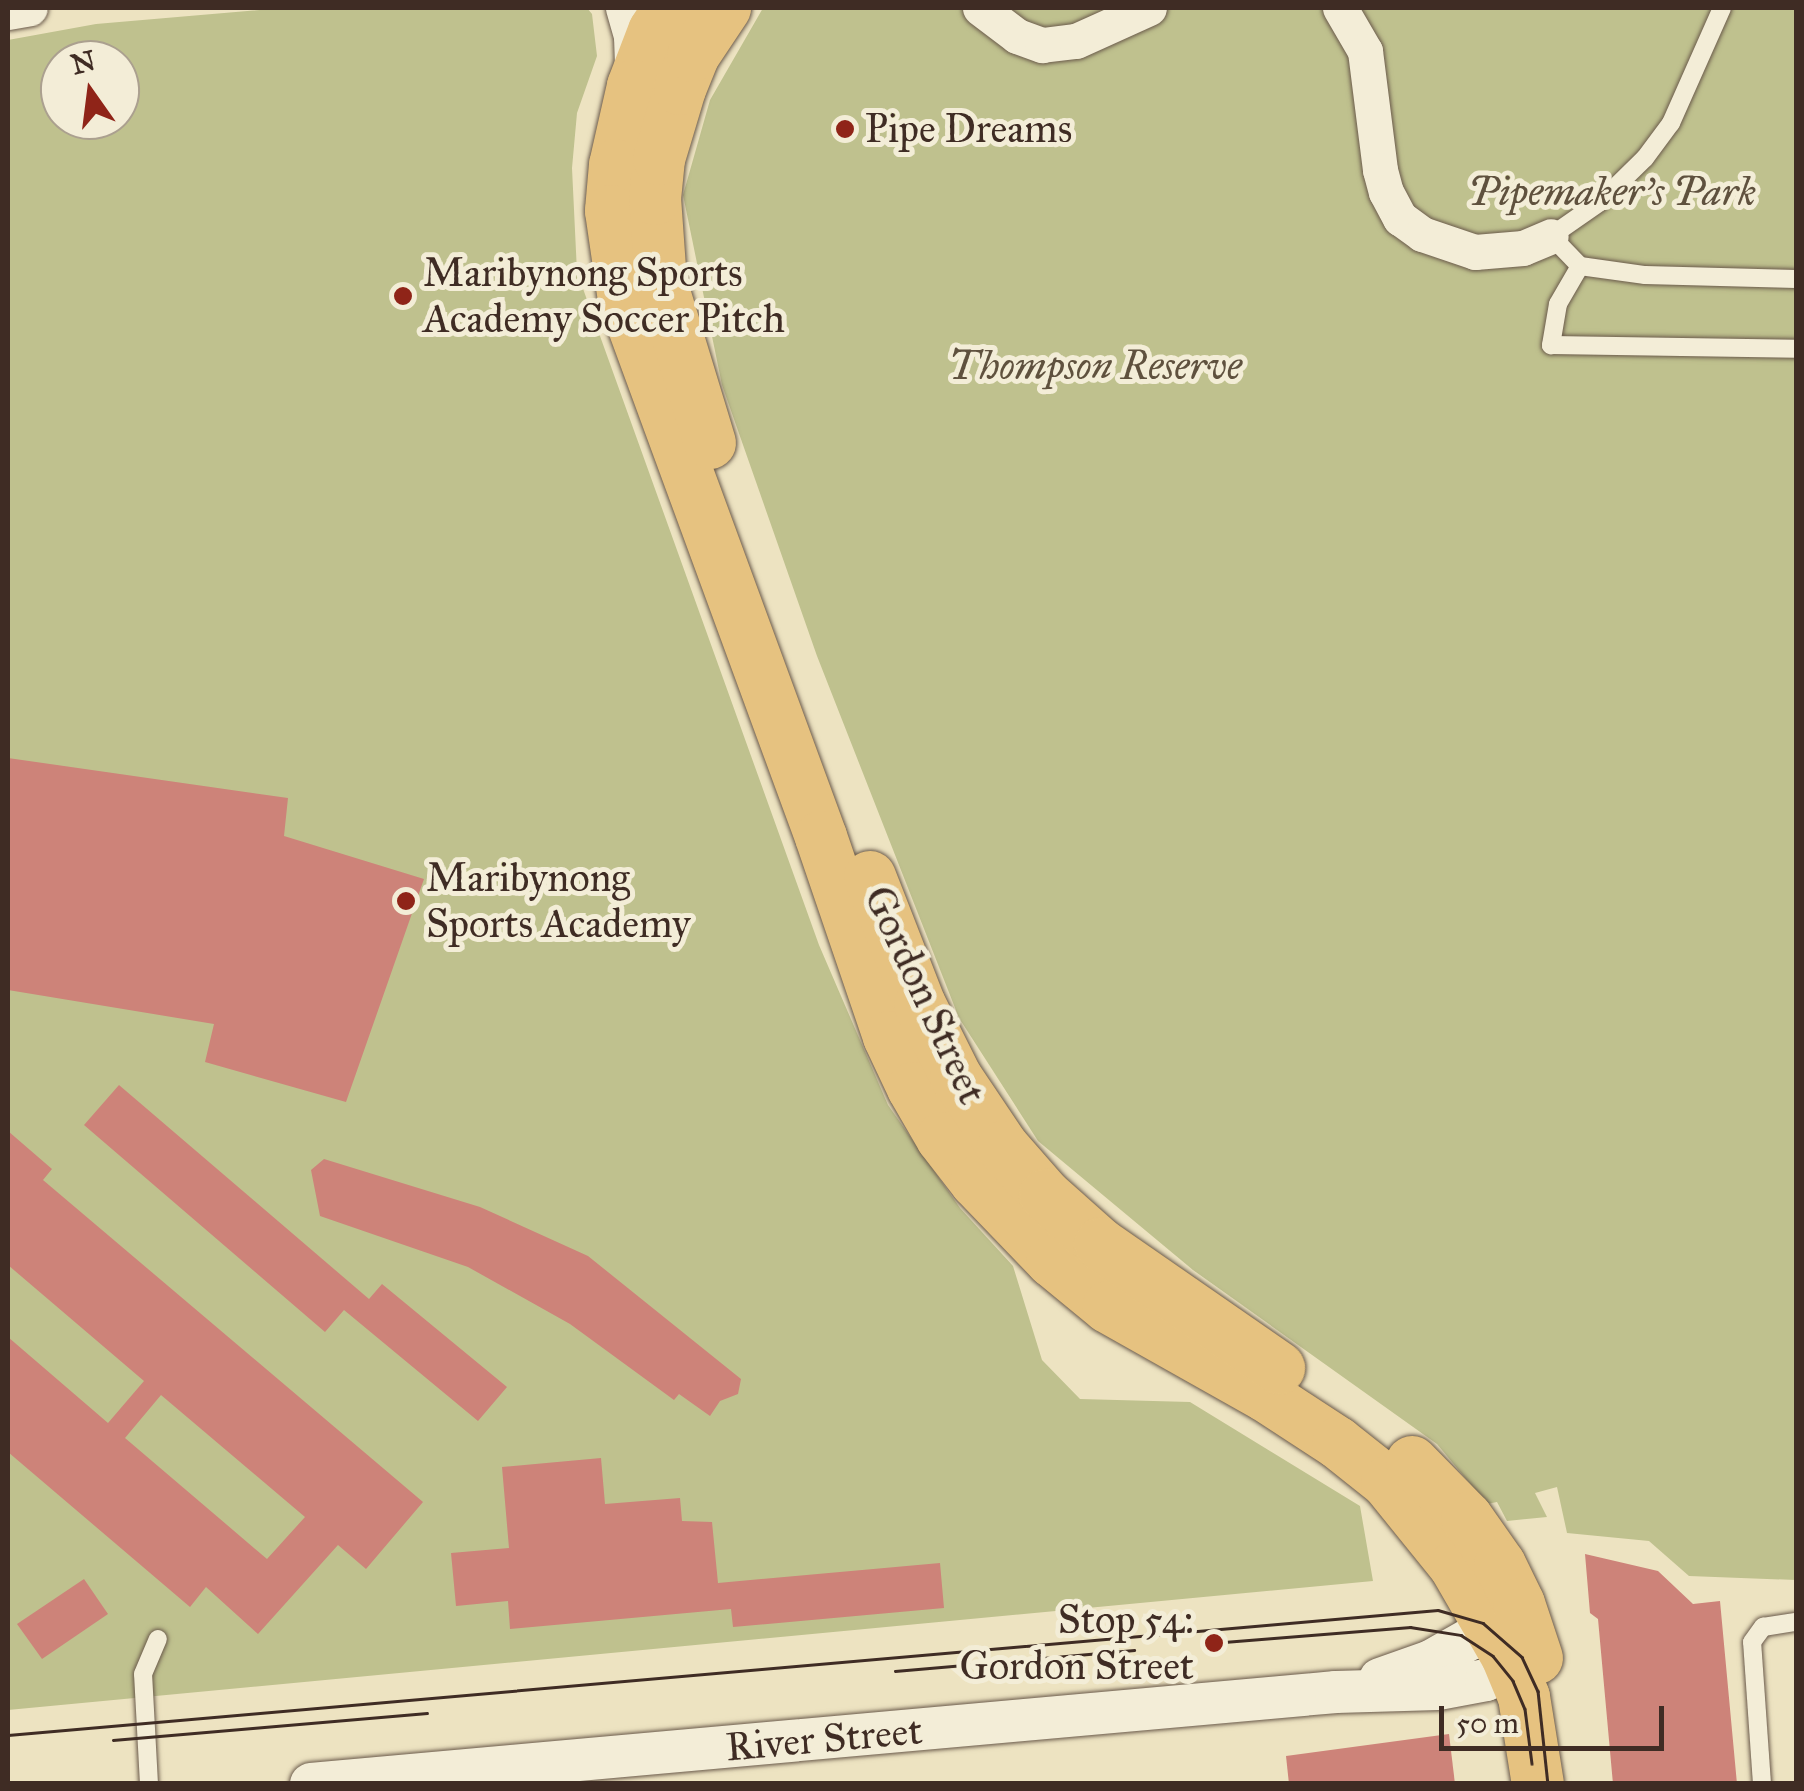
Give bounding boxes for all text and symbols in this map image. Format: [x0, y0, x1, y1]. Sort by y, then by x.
north arrow [40, 40, 140, 140]
text: N [67, 42, 99, 82]
place label: Pipe Dreams [865, 105, 1072, 153]
marker: Pipe Dreams [834, 118, 856, 140]
park label: Pipemaker's Park [1468, 168, 1756, 216]
place label: Maribynong Sports Academy Soccer Pitch [423, 249, 785, 343]
marker: Maribynong Sports Academy Soccer Pitch [392, 285, 414, 307]
park label: Thompson Reserve [948, 342, 1242, 390]
place label: Maribynong Sports Academy [426, 854, 691, 948]
street label: Gordon Street [854, 879, 996, 1111]
marker: Maribynong Sports Academy [395, 890, 417, 912]
place label: Stop 54: Gordon Street [959, 1596, 1194, 1690]
marker: Stop 54: Gordon Street [1203, 1632, 1225, 1654]
scale bar [1444, 1686, 1669, 1748]
text: 50 m [1456, 1705, 1519, 1741]
street label: River Street [724, 1707, 924, 1771]

